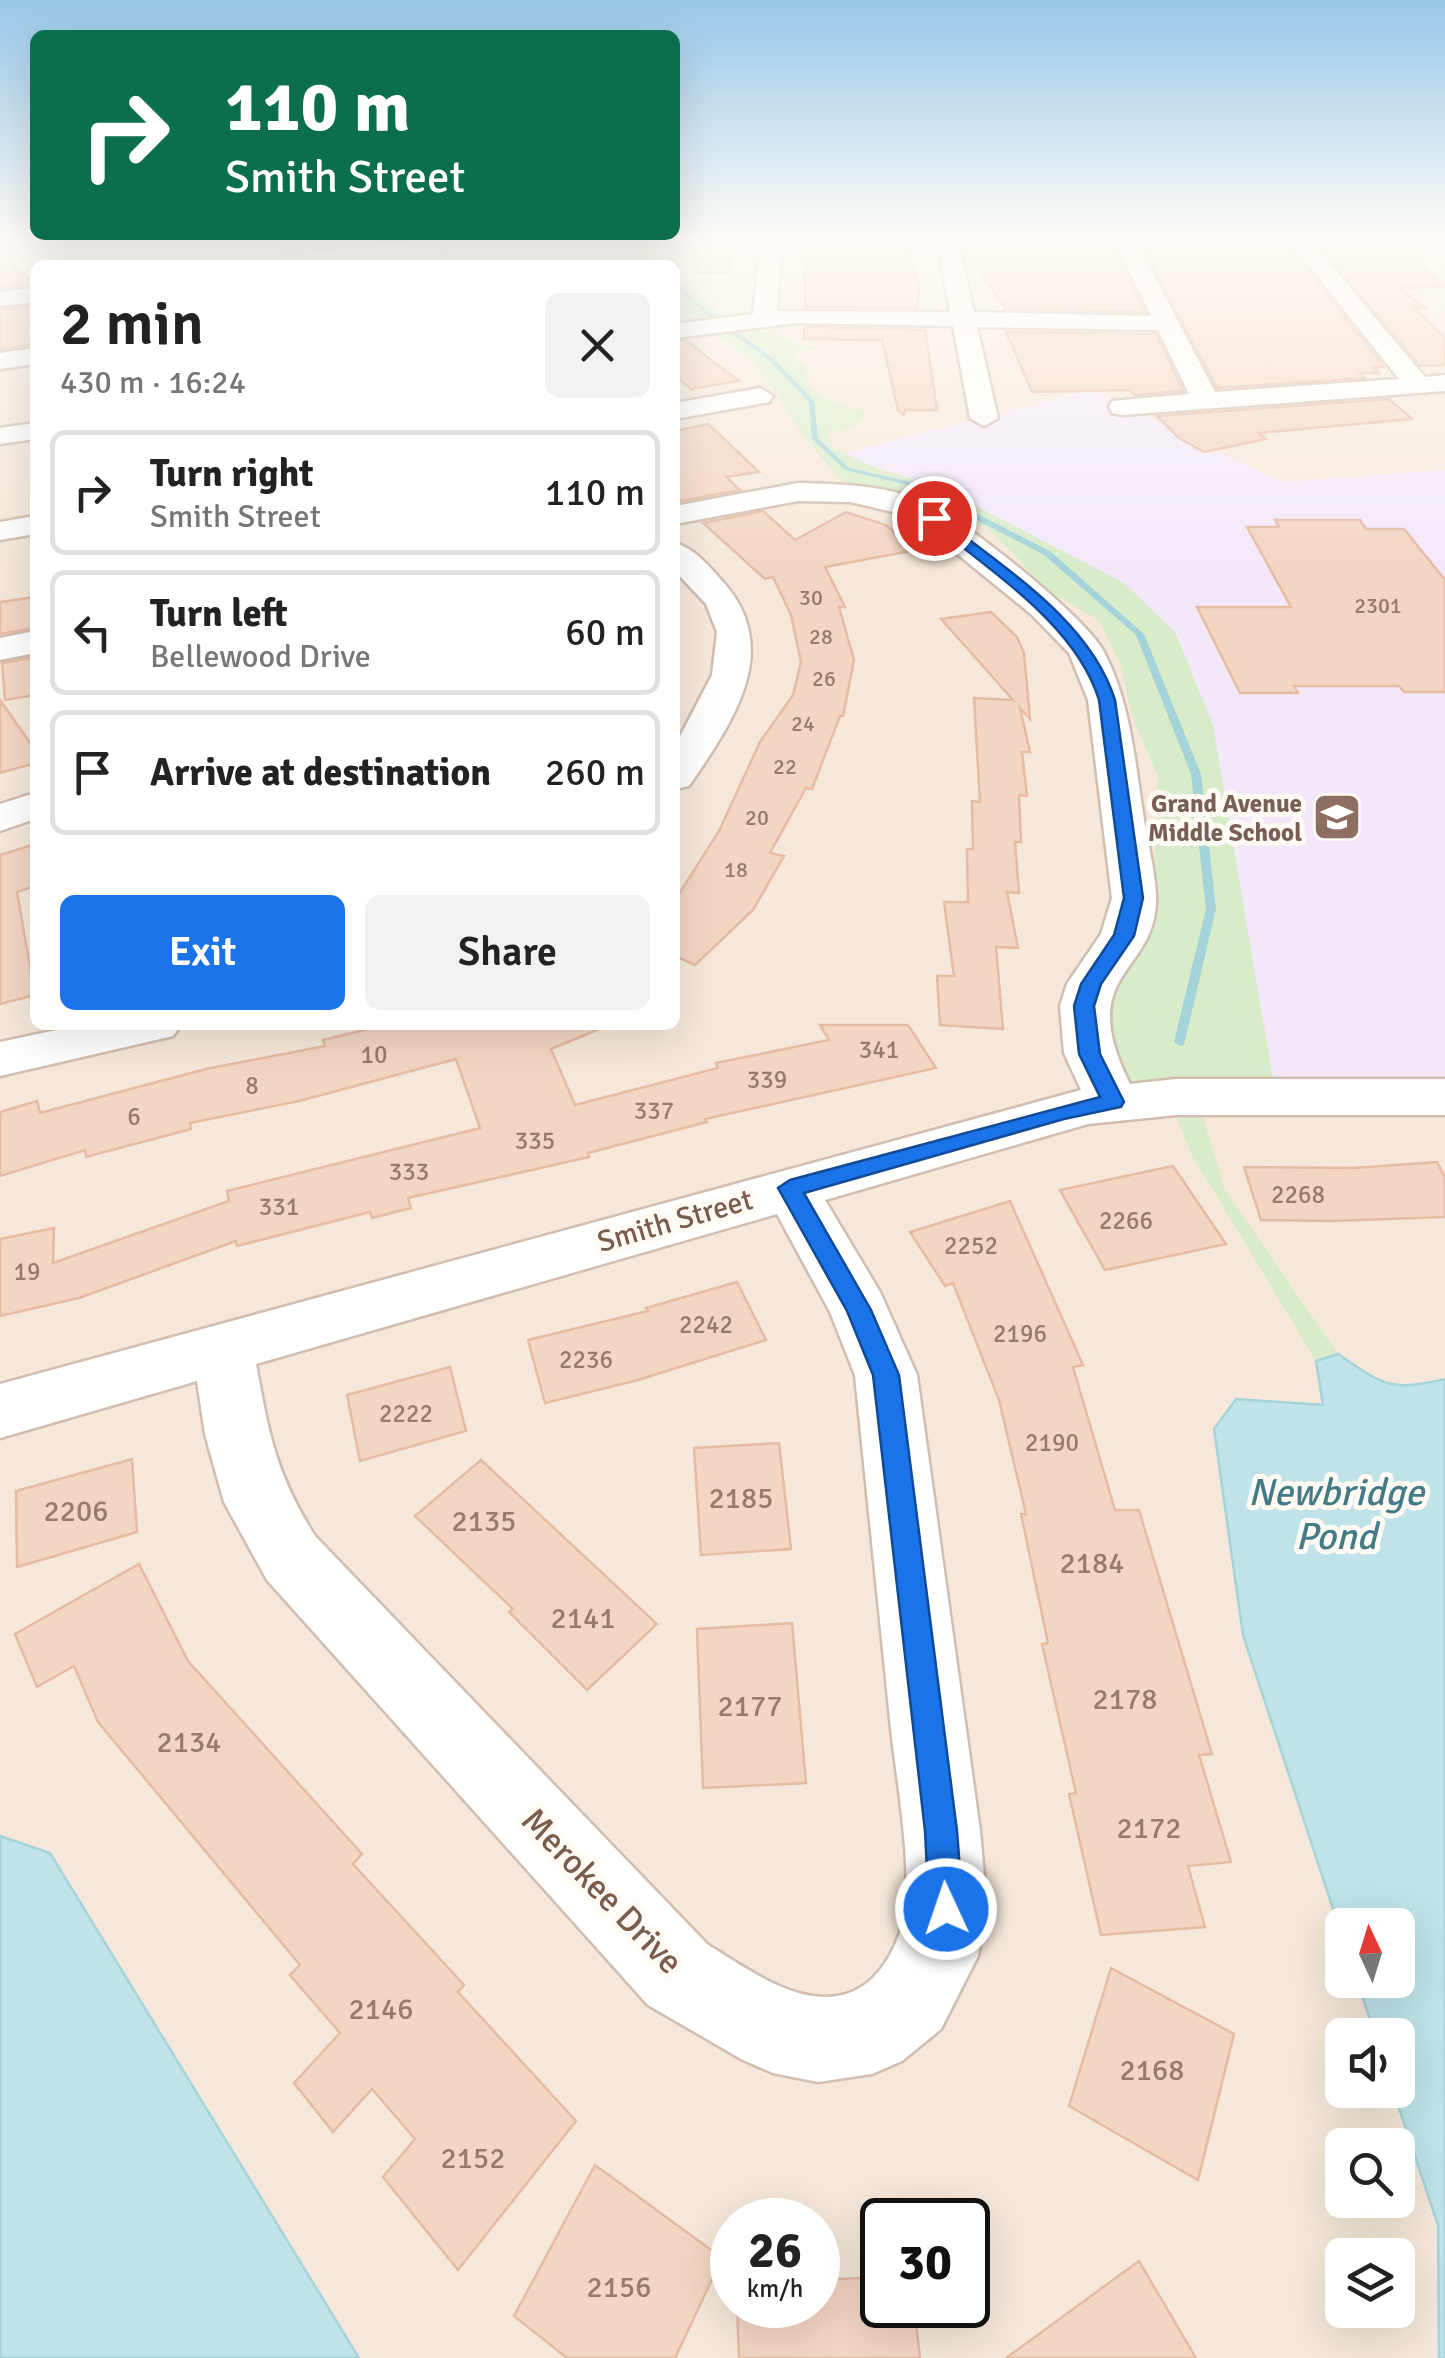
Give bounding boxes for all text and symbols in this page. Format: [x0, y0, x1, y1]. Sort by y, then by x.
text: 110 m [225, 64, 410, 150]
icon: right [60, 70, 190, 200]
text: Smith Street [225, 150, 465, 205]
text: 2 min [60, 288, 204, 362]
button: close [545, 293, 650, 398]
text: 430 m · 16:24 [60, 363, 246, 402]
text: Turn right [150, 450, 314, 497]
icon: right [65, 465, 120, 520]
text: 110 m [545, 469, 645, 516]
pin [892, 476, 977, 561]
icon: arrive [907, 491, 962, 546]
text: Smith Street [150, 497, 321, 536]
house number: 30 [799, 584, 823, 611]
text: Turn left [150, 590, 288, 637]
house number: 2301 [1354, 592, 1402, 619]
icon: left [65, 605, 120, 660]
text: 60 m [565, 609, 645, 656]
house number: 28 [809, 623, 833, 650]
text: Bellewood Drive [150, 637, 371, 676]
house number: 26 [812, 665, 836, 692]
house number: 24 [791, 710, 815, 737]
icon: arrive [65, 745, 120, 800]
text: Arrive at destination [150, 749, 491, 796]
text: 260 m [545, 749, 645, 796]
house number: 22 [773, 753, 797, 780]
place label: Grand Avenue Middle School [1148, 788, 1302, 848]
school or university icon: Grand Avenue Middle School [1311, 791, 1363, 843]
house number: 20 [745, 804, 769, 831]
house number: 18 [724, 856, 748, 883]
button: Exit [60, 895, 345, 1010]
button: Share [365, 895, 650, 1010]
house number: 341 [859, 1034, 899, 1065]
house number: 10 [360, 1039, 388, 1070]
house number: 339 [747, 1064, 787, 1095]
house number: 8 [245, 1070, 259, 1101]
house number: 337 [634, 1095, 674, 1126]
house number: 6 [127, 1101, 141, 1132]
house number: 335 [515, 1125, 555, 1156]
house number: 333 [389, 1156, 429, 1187]
house number: 2268 [1271, 1179, 1325, 1210]
street label: Smith Street [593, 1181, 757, 1261]
house number: 331 [259, 1191, 299, 1222]
house number: 2266 [1099, 1205, 1153, 1236]
house number: 2252 [944, 1230, 998, 1261]
house number: 19 [13, 1256, 41, 1287]
house number: 2242 [679, 1309, 733, 1340]
house number: 2196 [993, 1318, 1047, 1349]
house number: 2236 [559, 1344, 613, 1375]
house number: 2222 [379, 1398, 433, 1429]
house number: 2190 [1025, 1427, 1079, 1458]
water label: Newbridge Pond [1248, 1469, 1426, 1560]
house number: 2185 [709, 1480, 773, 1517]
house number: 2206 [44, 1493, 108, 1530]
house number: 2135 [452, 1503, 516, 1540]
house number: 2184 [1060, 1545, 1124, 1582]
house number: 2141 [551, 1600, 615, 1637]
house number: 2178 [1093, 1681, 1157, 1718]
house number: 2177 [718, 1688, 782, 1725]
house number: 2134 [157, 1724, 221, 1761]
street label: Merokee Drive [512, 1799, 692, 1983]
house number: 2172 [1117, 1810, 1181, 1847]
position arrow [894, 1857, 998, 1961]
north arrow [1325, 1908, 1415, 1998]
map controls [1325, 1908, 1415, 2328]
house number: 2146 [349, 1991, 413, 2028]
button: sound [1325, 2018, 1415, 2108]
house number: 2168 [1120, 2052, 1184, 2089]
button: search [1325, 2128, 1415, 2218]
house number: 2152 [441, 2140, 505, 2177]
speed limit sign: 30 [860, 2198, 990, 2328]
text: 26 [748, 2220, 802, 2282]
button: layers [1325, 2238, 1415, 2328]
house number: 2156 [587, 2269, 651, 2306]
text: km/h [747, 2273, 803, 2304]

